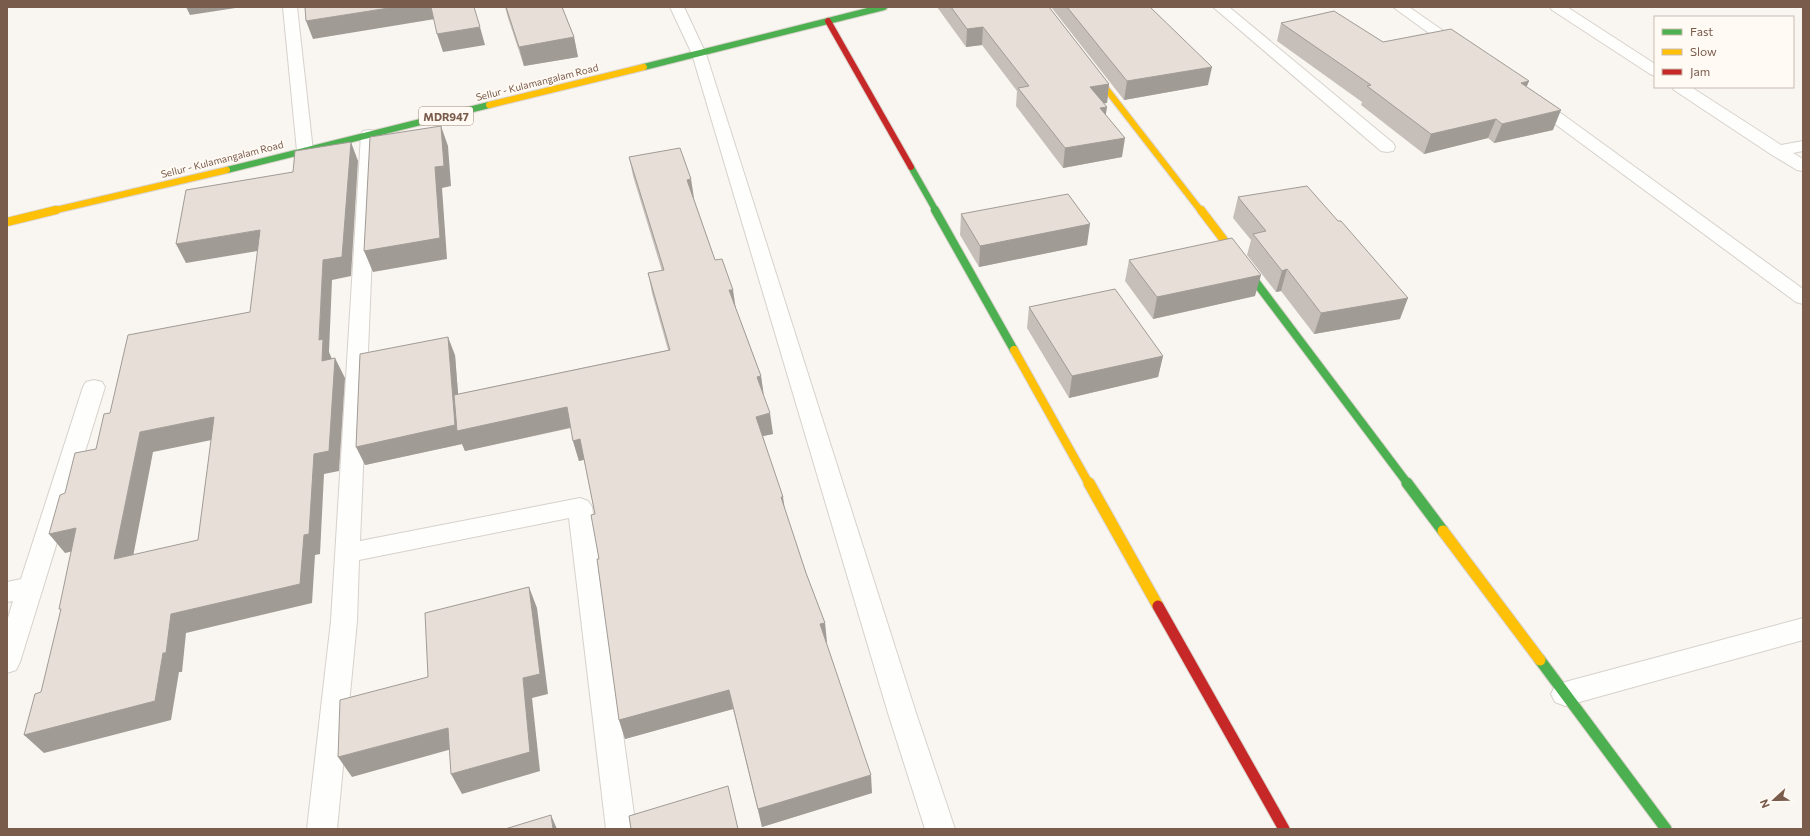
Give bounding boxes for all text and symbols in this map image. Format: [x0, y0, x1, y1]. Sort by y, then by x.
legend [1654, 16, 1794, 88]
text: Fast [1690, 24, 1713, 38]
text: Slow [1690, 44, 1717, 58]
street label: Sellur - Kulamangalam Road [475, 61, 600, 103]
text: Jam [1690, 64, 1710, 79]
road number: MDR947 [419, 107, 473, 125]
street label: Sellur - Kulamangalam Road [160, 138, 285, 180]
north arrow [1754, 780, 1794, 820]
text: N [1757, 798, 1772, 810]

